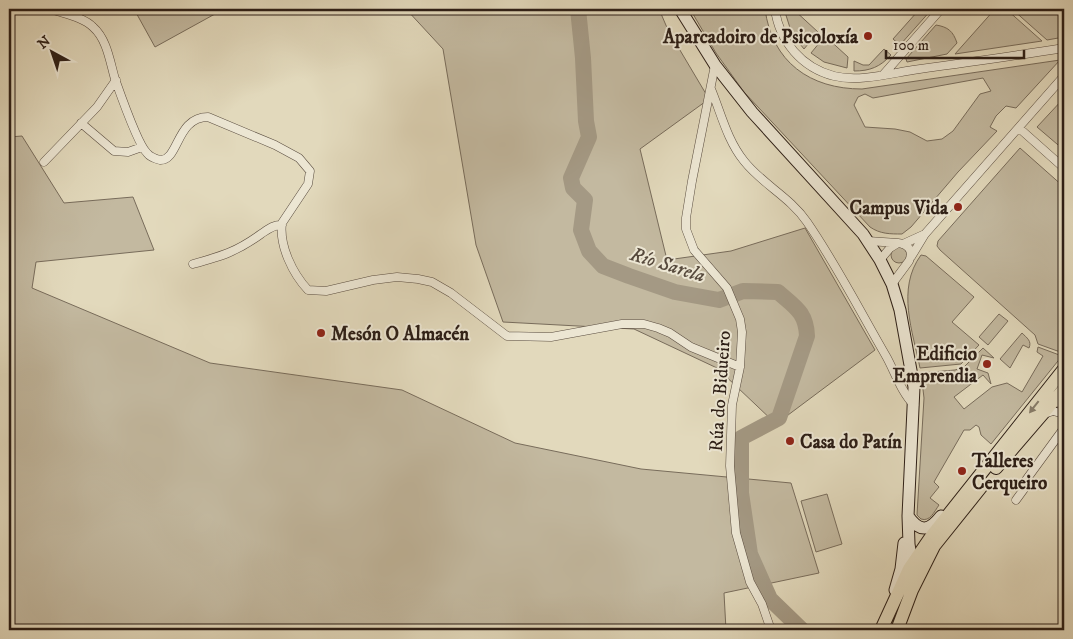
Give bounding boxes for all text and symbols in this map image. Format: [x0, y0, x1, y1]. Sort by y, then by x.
place label: Aparcadoiro de Psicoloxía [662, 26, 859, 49]
north arrow [28, 28, 78, 78]
scale bar [886, 28, 1023, 60]
marker: Aparcadoiro de Psicoloxía [862, 30, 874, 42]
text: N [34, 32, 55, 53]
text: 100 m [893, 36, 929, 55]
place label: Campus Vida [850, 197, 949, 220]
marker: Campus Vida [952, 201, 964, 213]
water label: Río Sarela [626, 242, 708, 289]
place label: Mesón O Almacén [331, 323, 470, 346]
marker: Mesón O Almacén [315, 327, 327, 339]
street label: Rúa do Bidueiro [705, 330, 736, 452]
place label: Edificio Emprendia [893, 343, 978, 388]
marker: Edificio Emprendia [981, 358, 993, 370]
one-way arrow [1029, 400, 1039, 414]
place label: Casa do Patín [800, 431, 903, 454]
marker: Casa do Patín [784, 435, 796, 447]
place label: Talleres Cerqueiro [971, 450, 1047, 496]
marker: Talleres Cerqueiro [956, 465, 968, 477]

